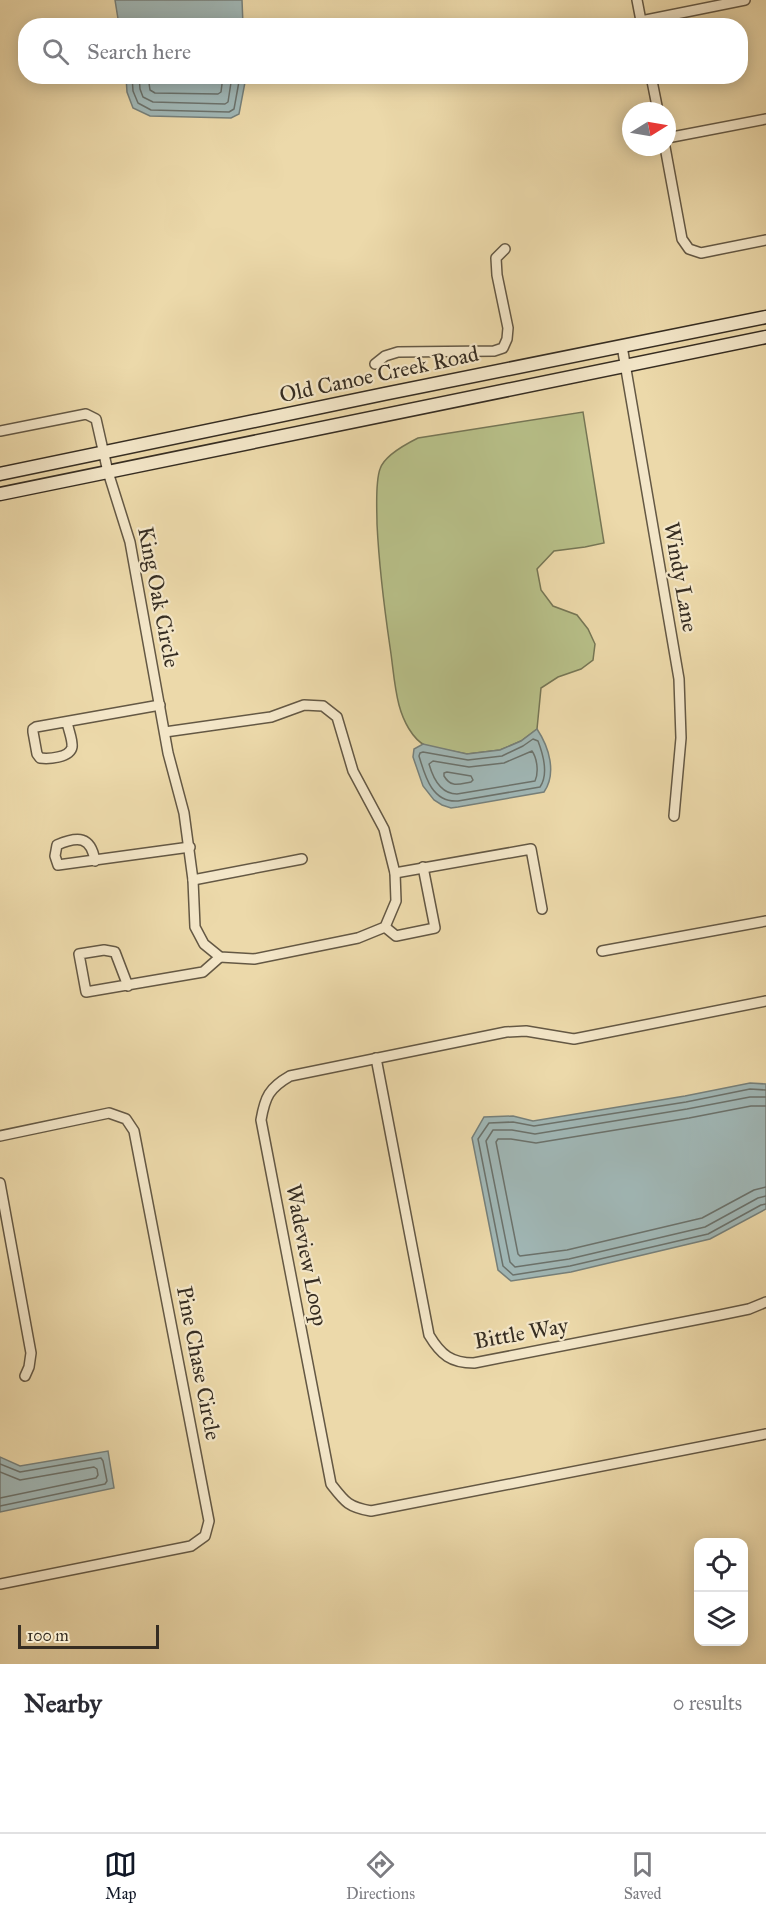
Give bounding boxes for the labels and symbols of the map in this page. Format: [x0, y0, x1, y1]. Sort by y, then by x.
north arrow [622, 102, 676, 156]
street label: Old Canoe Creek Road [277, 340, 481, 408]
street label: Windy Lane [658, 520, 704, 634]
street label: King Oak Circle [132, 524, 186, 670]
street label: Wadeview Loop [280, 1182, 334, 1328]
street label: Pine Chase Circle [171, 1284, 227, 1442]
street label: Bittle Way [472, 1311, 571, 1355]
scale bar [18, 1622, 159, 1650]

